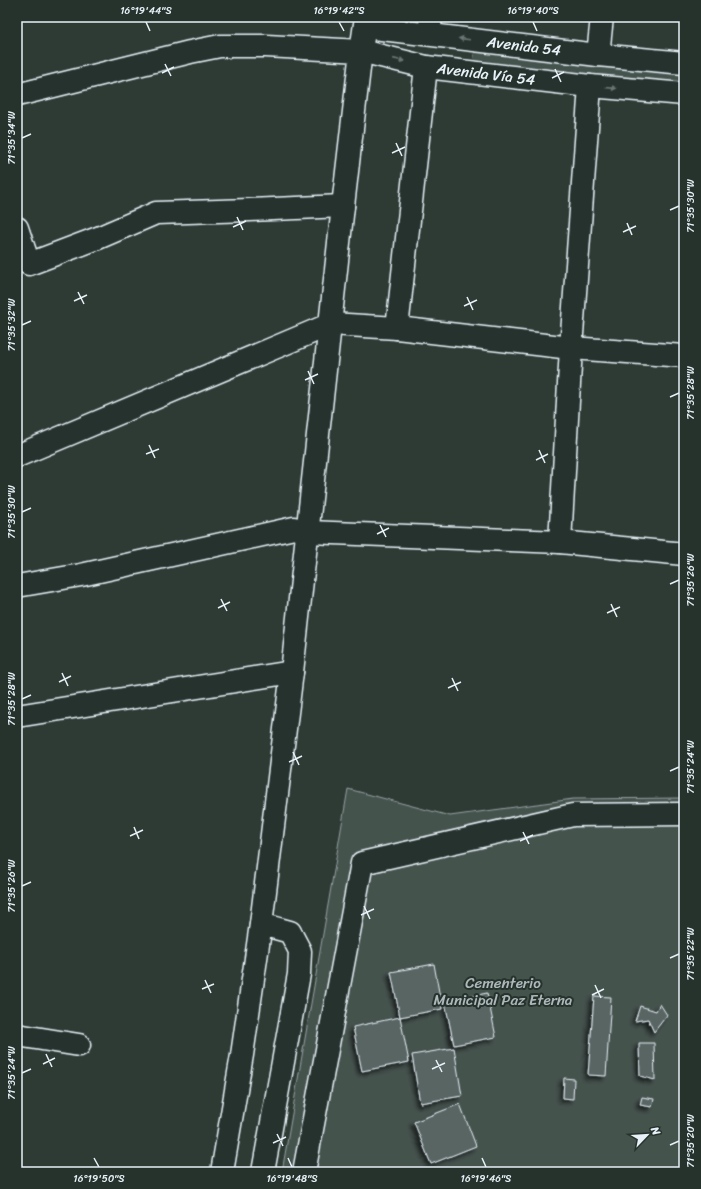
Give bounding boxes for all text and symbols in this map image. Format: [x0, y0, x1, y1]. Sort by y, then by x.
text: 16°19'44"S [120, 2, 172, 20]
text: 16°19'42"S [314, 2, 365, 20]
text: 16°19'40"S [507, 2, 559, 20]
street label: Avenida 54 [484, 28, 563, 63]
one-way arrow [458, 35, 470, 42]
street label: Avenida Vía 54 [434, 55, 537, 93]
one-way arrow [393, 58, 405, 64]
one-way arrow [605, 85, 617, 91]
text: 71°35'34"W [3, 111, 21, 165]
text: 71°35'30"W [682, 179, 700, 233]
text: 71°35'32"W [3, 298, 21, 351]
text: 71°35'28"W [682, 366, 700, 420]
text: 71°35'30"W [3, 485, 21, 539]
text: 71°35'26"W [682, 553, 700, 606]
text: 71°35'28"W [3, 672, 21, 726]
text: 71°35'24"W [682, 740, 700, 794]
text: 71°35'26"W [3, 859, 21, 912]
text: 71°35'22"W [682, 927, 700, 981]
park label: Cementerio Municipal Paz Eterna [434, 970, 573, 1013]
text: 71°35'24"W [3, 1046, 21, 1100]
text: 71°35'20"W [682, 1114, 700, 1168]
north arrow [627, 1115, 667, 1155]
text: N [645, 1123, 666, 1139]
text: 16°19'50"S [73, 1170, 125, 1188]
text: 16°19'48"S [266, 1170, 318, 1188]
text: 16°19'46"S [461, 1170, 512, 1188]

